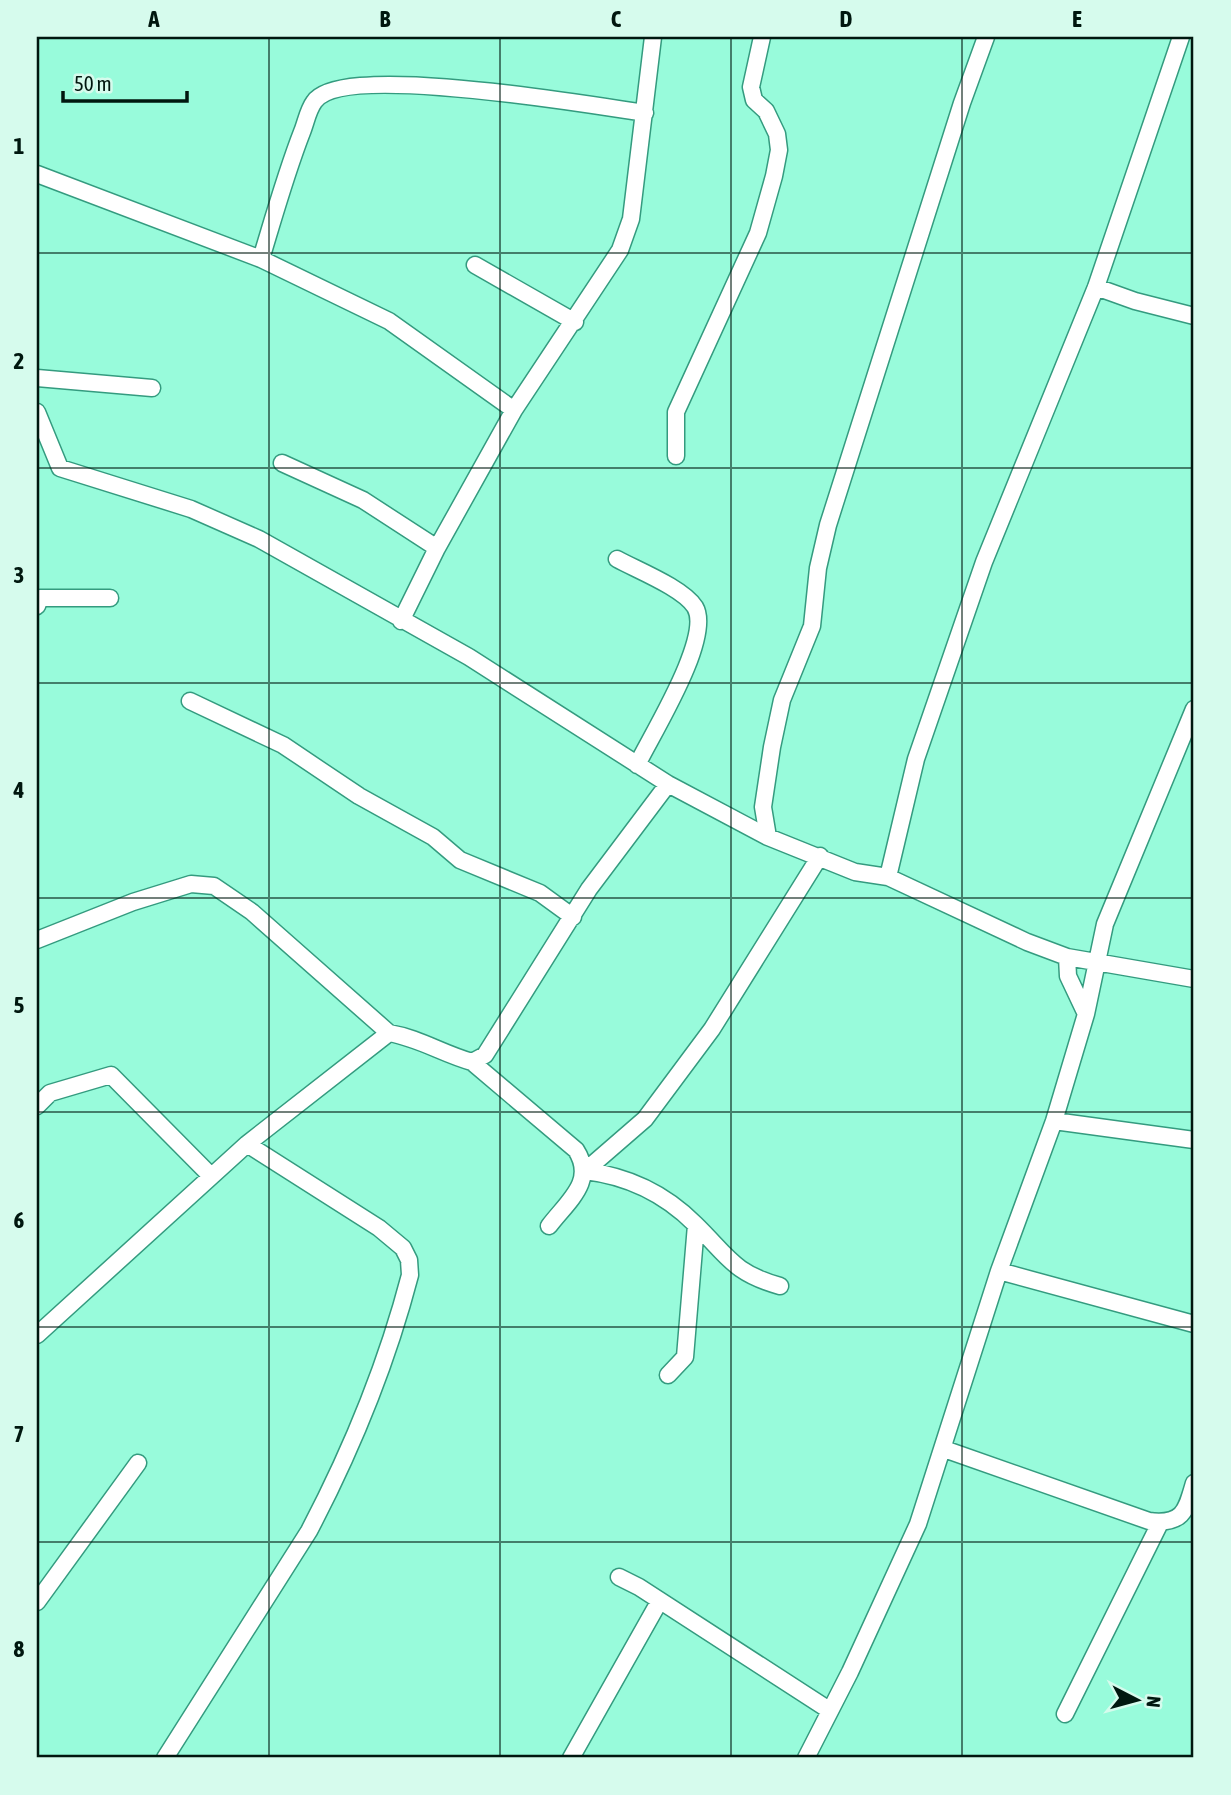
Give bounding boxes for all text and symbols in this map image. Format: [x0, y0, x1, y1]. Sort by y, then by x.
text: A [147, 6, 160, 32]
text: B [380, 6, 391, 32]
text: C [611, 6, 622, 32]
text: D [840, 6, 853, 32]
text: E [1072, 6, 1082, 32]
scale bar [63, 60, 187, 104]
text: 50 m [74, 71, 112, 95]
text: 1 [14, 133, 25, 159]
text: 2 [14, 348, 24, 374]
text: 3 [14, 562, 24, 588]
text: 4 [13, 777, 25, 803]
text: 5 [14, 992, 25, 1018]
text: 6 [14, 1207, 25, 1233]
text: 7 [14, 1421, 24, 1447]
text: 8 [14, 1636, 25, 1662]
north arrow [1102, 1666, 1172, 1736]
text: N [1142, 1695, 1165, 1709]

